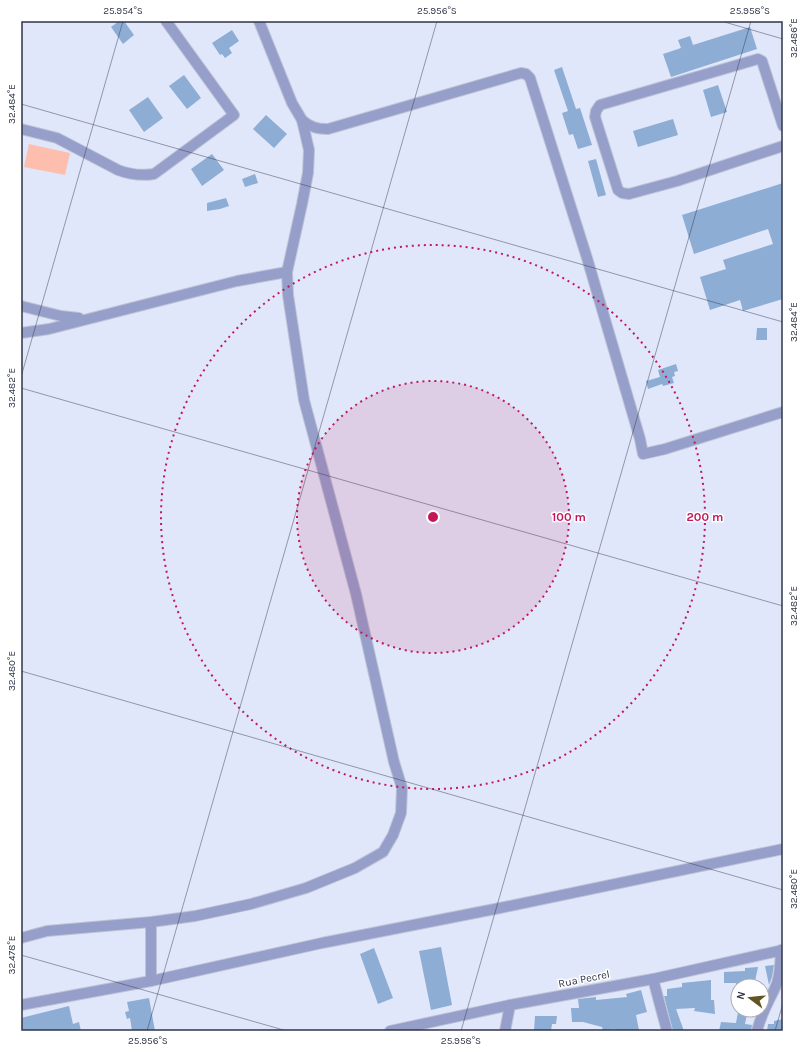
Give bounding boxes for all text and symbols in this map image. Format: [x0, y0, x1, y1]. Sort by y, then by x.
text: 25.954°S [103, 5, 143, 17]
text: 25.956°S [417, 5, 457, 17]
text: 25.958°S [730, 5, 770, 17]
text: 32.486°E [788, 18, 800, 58]
text: 32.484°E [6, 84, 18, 124]
text: 32.484°E [788, 302, 800, 342]
text: 32.482°E [6, 368, 18, 408]
centre of rings [426, 510, 440, 524]
text: 100 m [552, 510, 586, 524]
text: 200 m [687, 510, 723, 524]
text: 32.482°E [788, 586, 800, 626]
text: 32.480°E [6, 651, 18, 691]
text: 32.480°E [788, 869, 800, 909]
text: 32.478°E [6, 936, 18, 974]
street label: Rua Pecrel [557, 968, 611, 990]
north arrow [730, 978, 770, 1018]
text: N [734, 990, 748, 1001]
text: 25.956°S [128, 1035, 168, 1047]
text: 25.958°S [441, 1035, 481, 1047]

